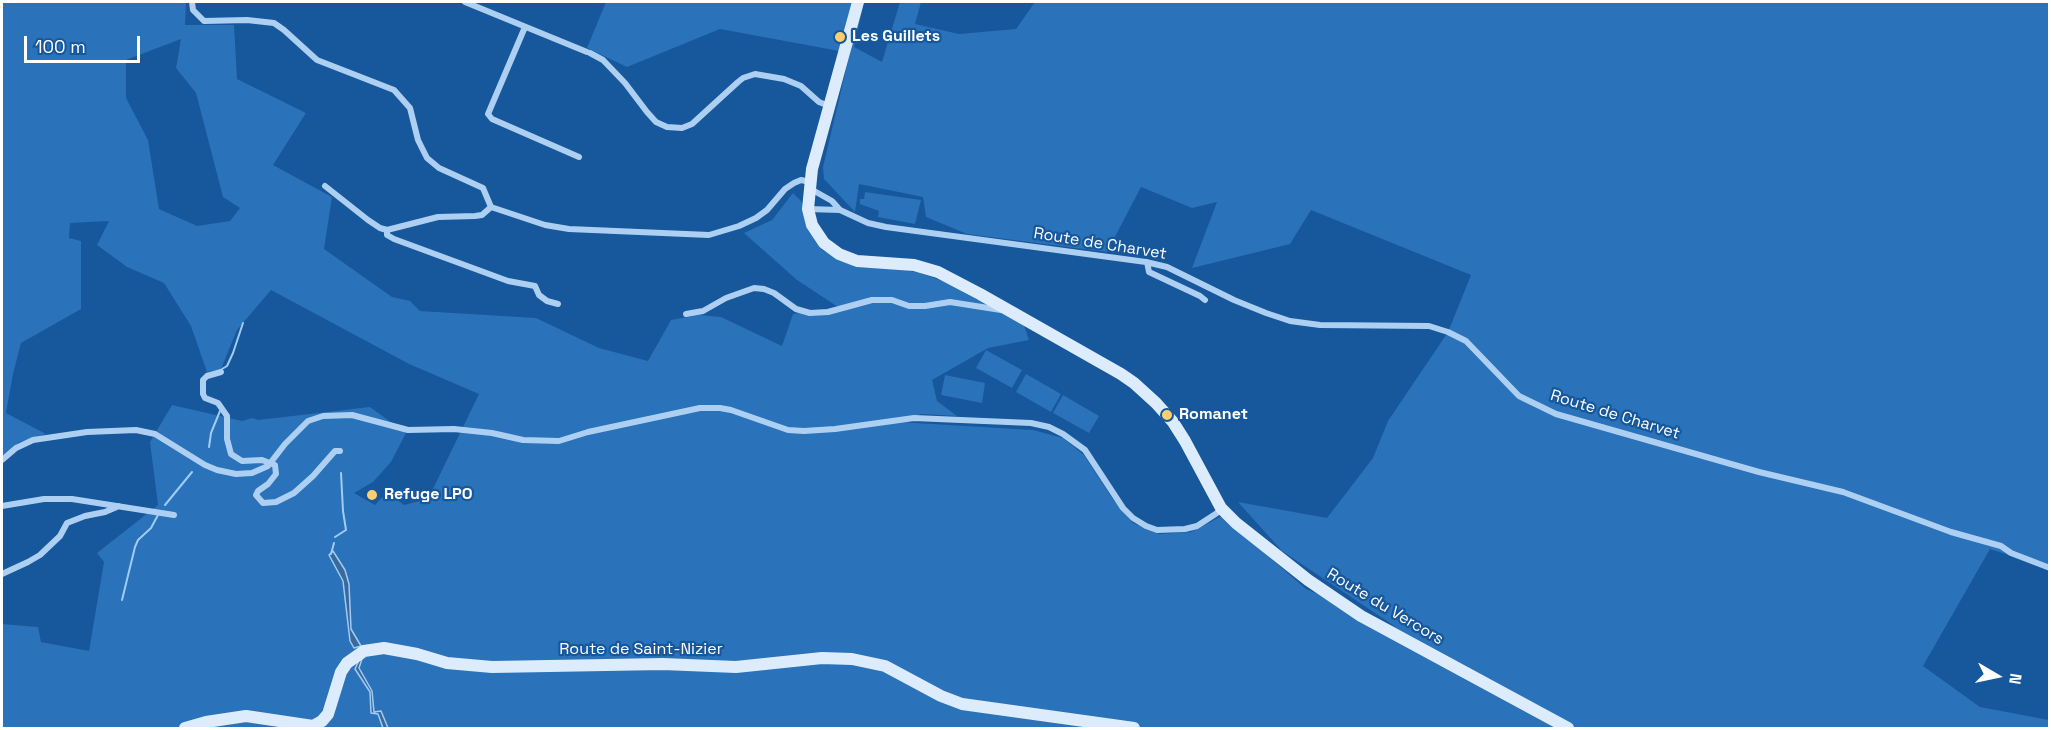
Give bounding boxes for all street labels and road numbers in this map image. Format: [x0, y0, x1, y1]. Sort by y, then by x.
street label: Route de Charvet [1032, 224, 1168, 264]
street label: Route de Charvet [1548, 386, 1682, 444]
street label: Route du Vercors [1323, 565, 1447, 649]
street label: Route de Saint-Nizier [559, 640, 723, 660]

